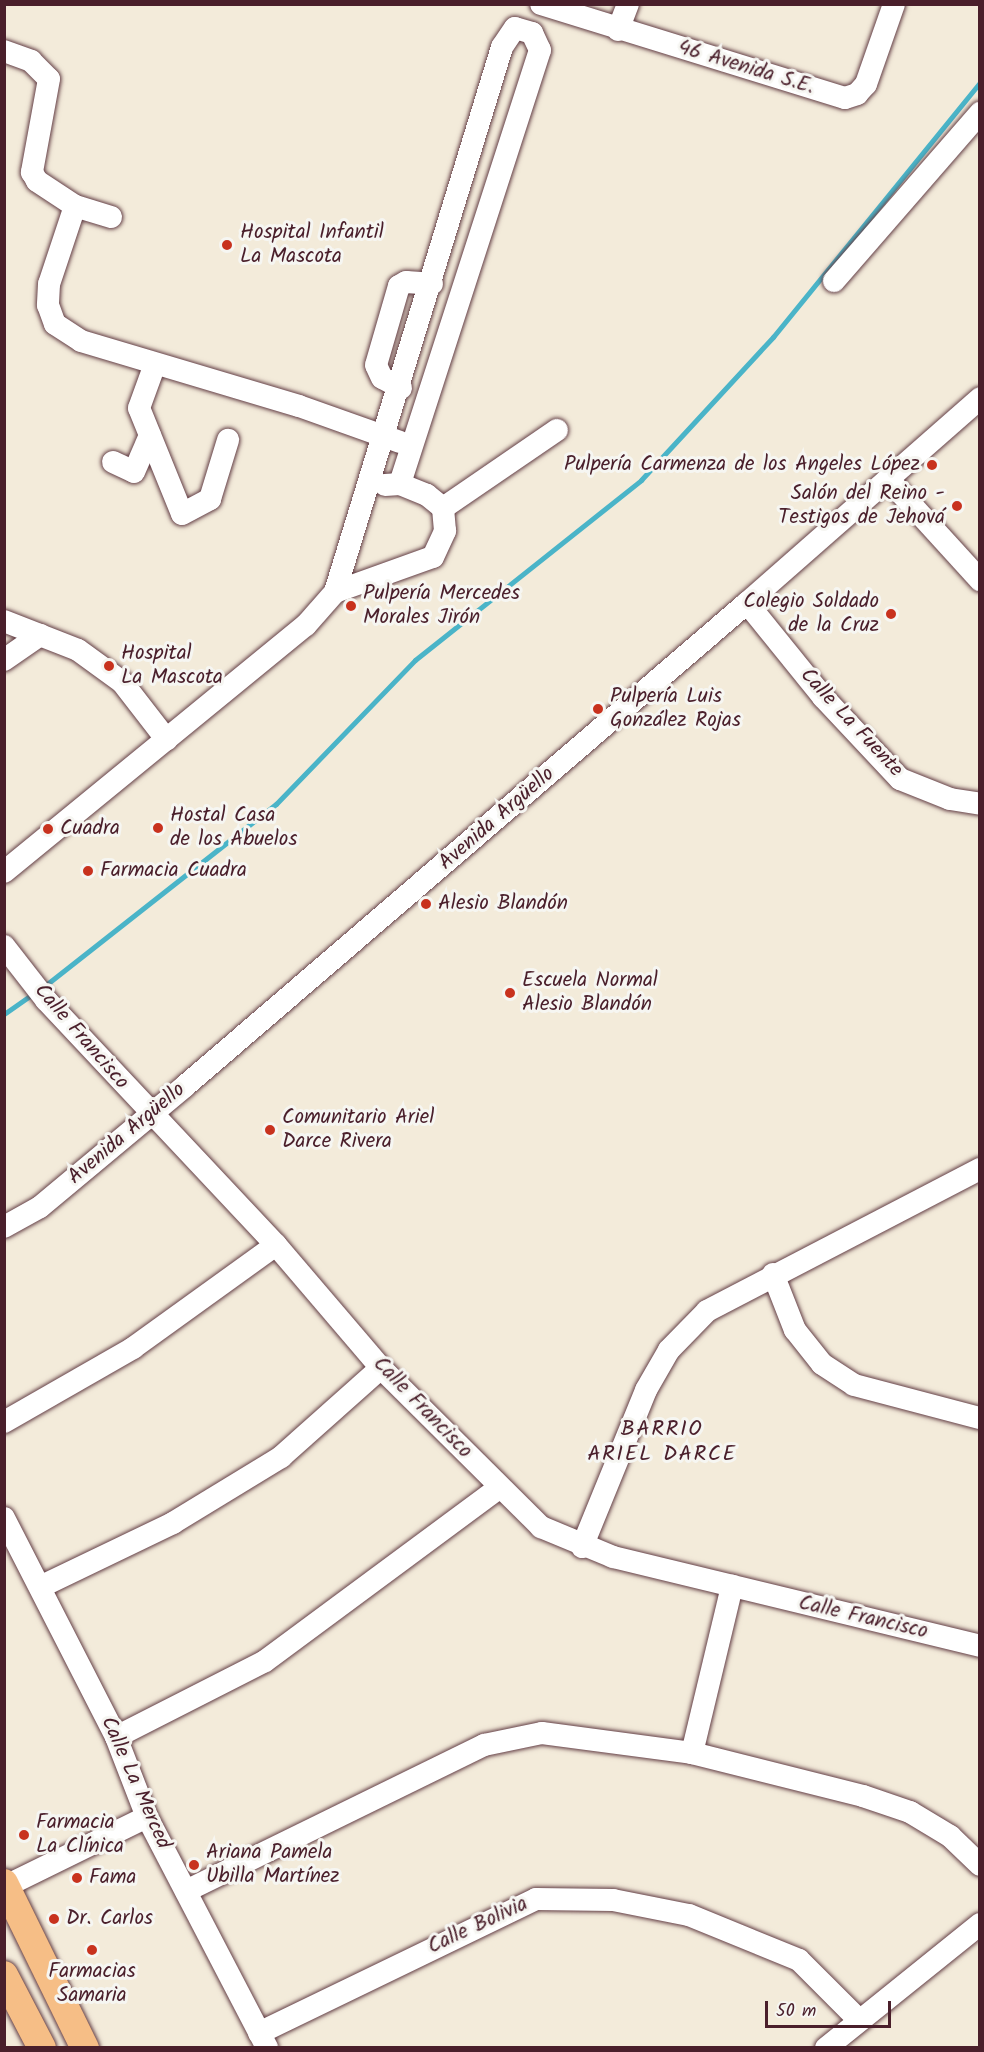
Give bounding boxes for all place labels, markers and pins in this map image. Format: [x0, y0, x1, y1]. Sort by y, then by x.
place label: Hospital Infantil La Mascota [240, 220, 384, 270]
marker: Hospital Infantil La Mascota [218, 236, 236, 254]
place label: Pulpería Carmenza de los Angeles López [564, 452, 920, 478]
marker: Pulpería Carmenza de los Angeles López [925, 458, 939, 472]
place label: Salón del Reino - Testigos de Jehová [778, 481, 945, 531]
marker: Salón del Reino - Testigos de Jehová [950, 499, 964, 513]
place label: Pulpería Mercedes Morales Jirón [363, 581, 520, 631]
place label: Colegio Soldado de la Cruz [743, 589, 879, 639]
marker: Pulpería Mercedes Morales Jirón [344, 599, 358, 613]
marker: Colegio Soldado de la Cruz [884, 607, 898, 621]
place label: Hospital La Mascota [121, 641, 223, 691]
marker: Hospital La Mascota [102, 659, 116, 673]
place label: Pulpería Luis González Rojas [610, 684, 741, 734]
marker: Pulpería Luis González Rojas [591, 702, 605, 716]
place label: Hostal Casa de los Abuelos [170, 803, 297, 853]
place label: Cuadra [60, 816, 120, 842]
marker: Hostal Casa de los Abuelos [151, 821, 165, 835]
marker: Cuadra [41, 822, 55, 836]
place label: Farmacia Cuadra [100, 858, 247, 884]
marker: Farmacia Cuadra [81, 864, 95, 878]
place label: Alesio Blandón [438, 891, 568, 917]
marker: Alesio Blandón [419, 897, 433, 911]
place label: Escuela Normal Alesio Blandón [522, 968, 658, 1018]
marker: Escuela Normal Alesio Blandón [503, 986, 517, 1000]
place label: Comunitario Ariel Darce Rivera [282, 1105, 434, 1155]
marker: Comunitario Ariel Darce Rivera [263, 1123, 277, 1137]
place label: Farmacia La Clínica [36, 1810, 124, 1860]
marker: Farmacia La Clínica [17, 1828, 31, 1842]
place label: Ariana Pamela Ubilla Martínez [206, 1840, 340, 1890]
marker: Ariana Pamela Ubilla Martínez [187, 1858, 201, 1872]
place label: Fama [89, 1865, 136, 1891]
marker: Fama [70, 1871, 84, 1885]
place label: Dr. Carlos [66, 1906, 153, 1932]
marker: Dr. Carlos [47, 1912, 61, 1926]
marker: Farmacias Samaria [85, 1943, 99, 1957]
place label: Farmacias Samaria [48, 1959, 136, 2009]

